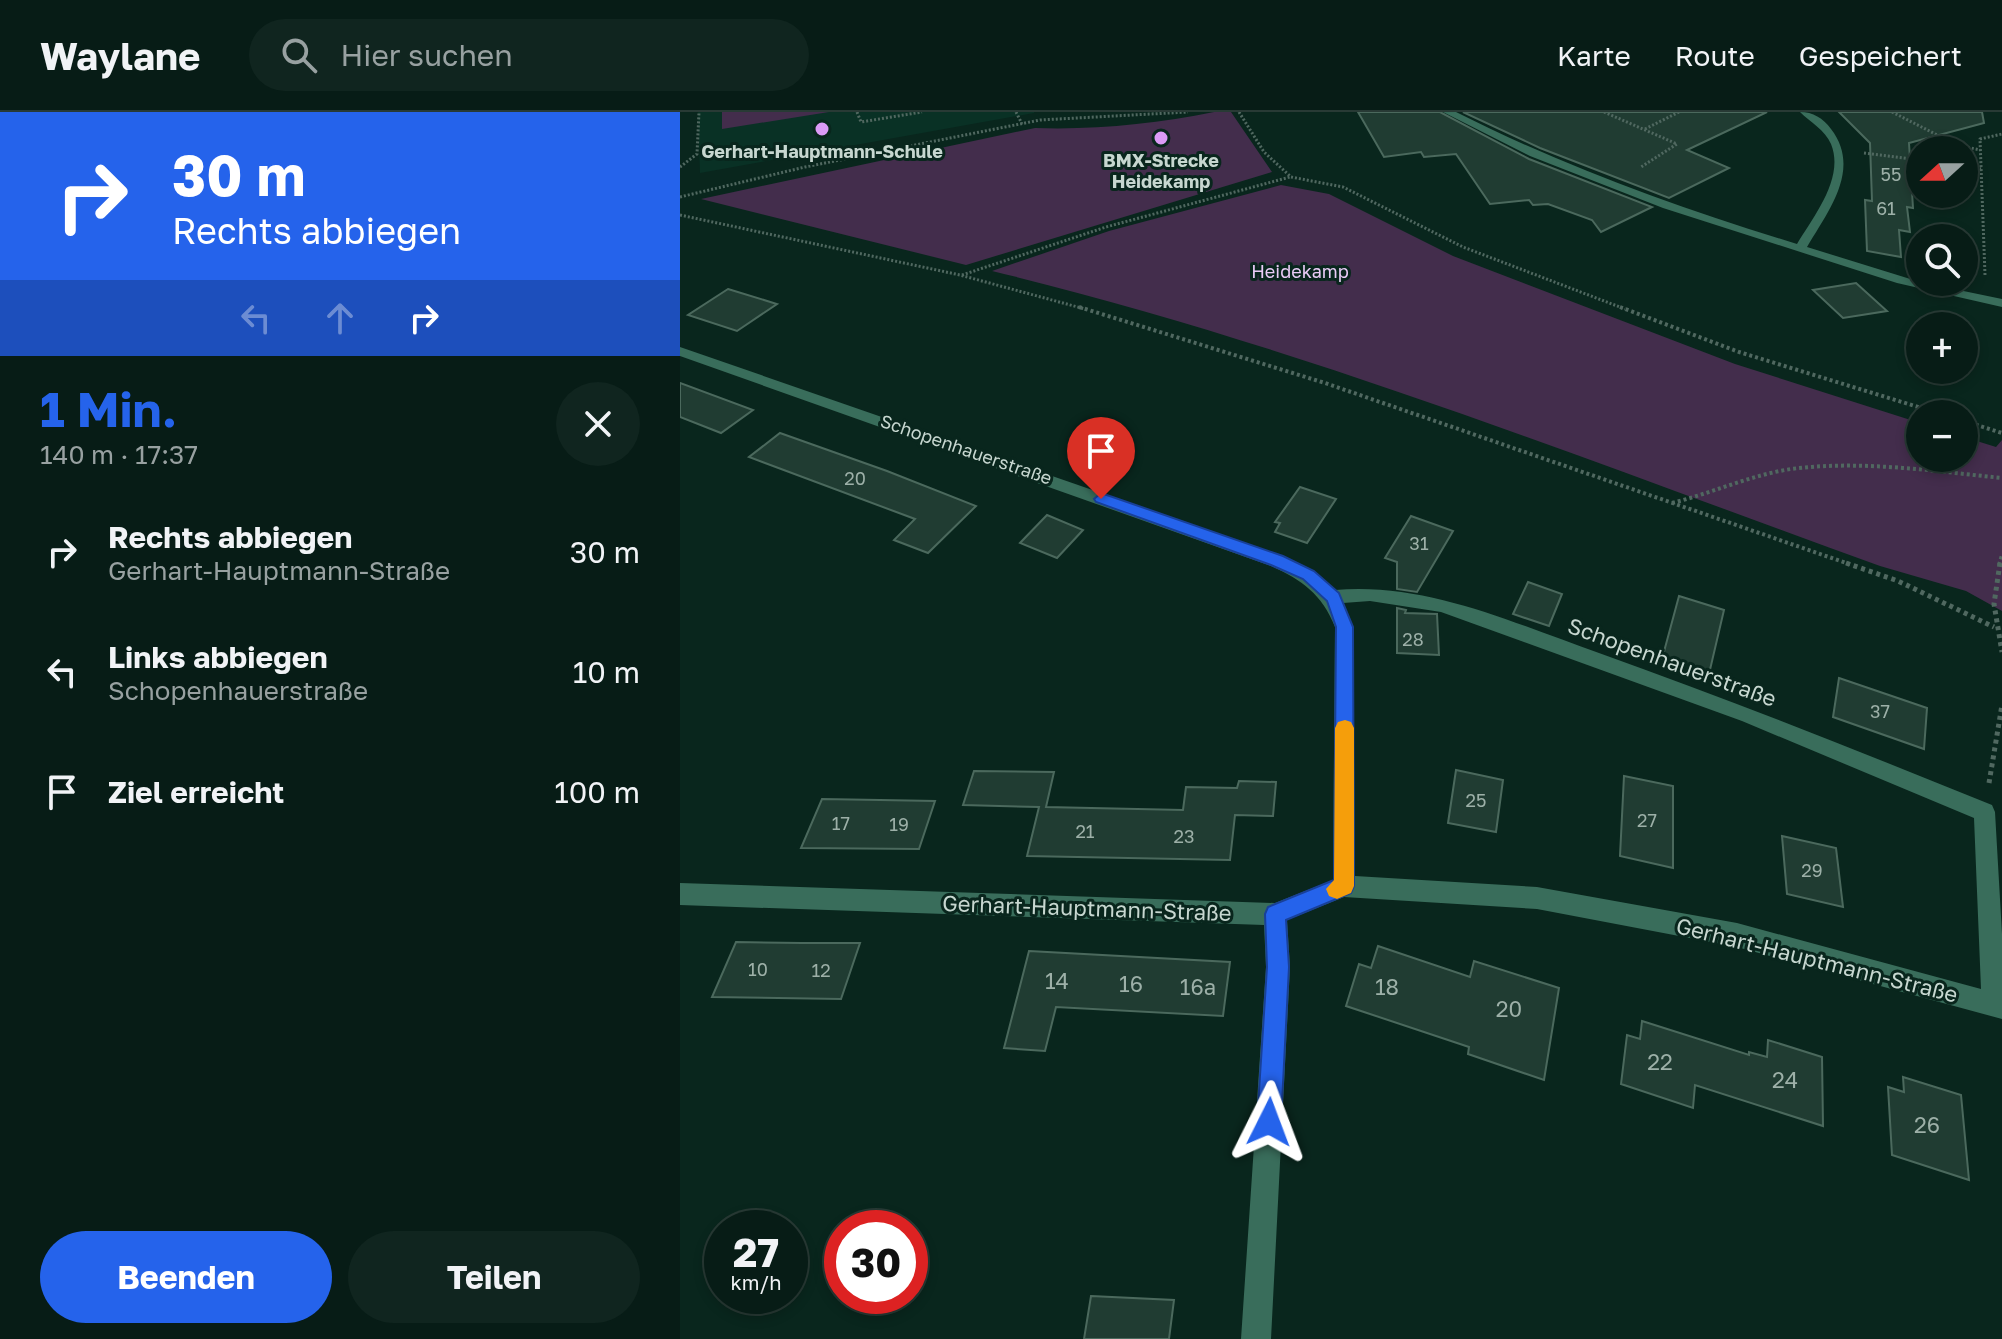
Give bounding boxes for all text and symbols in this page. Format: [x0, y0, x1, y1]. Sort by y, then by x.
search box [249, 19, 809, 91]
text: Waylane [40, 33, 201, 78]
icon: search [277, 33, 321, 77]
text: Hier suchen [341, 37, 513, 73]
text: Karte [1557, 39, 1631, 72]
text: Route [1675, 39, 1755, 72]
text: Gespeichert [1799, 39, 1962, 72]
marker: Gerhart-Hauptmann-Schule [813, 120, 831, 138]
marker: BMX-Strecke Heidekamp [1152, 129, 1170, 147]
north arrow [1906, 136, 1978, 208]
map controls [1906, 136, 1978, 472]
place label: Gerhart-Hauptmann-Schule [701, 140, 943, 162]
text: 30 m [172, 141, 306, 208]
icon: right [40, 144, 144, 248]
place label: BMX-Strecke Heidekamp [1103, 149, 1219, 192]
house number: 55 [1881, 163, 1901, 185]
house number: 61 [1876, 197, 1896, 219]
text: Rechts abbiegen [172, 209, 461, 252]
button: search [1906, 224, 1978, 296]
park label: Heidekamp [1251, 260, 1349, 282]
icon: left [234, 296, 278, 340]
icon: ahead [318, 296, 362, 340]
icon: right [402, 296, 446, 340]
button: + [1906, 312, 1978, 384]
text: 1 Min. [40, 380, 177, 438]
button: close [556, 382, 640, 466]
button: − [1906, 400, 1978, 472]
street label: Schopenhauerstraße [878, 409, 1055, 489]
pin [1067, 417, 1135, 499]
icon: arrive [1079, 429, 1123, 473]
text: 140 m · 17:37 [40, 439, 198, 470]
house number: 20 [844, 467, 866, 489]
text: Rechts abbiegen [108, 519, 352, 555]
icon: right [40, 530, 84, 574]
house number: 31 [1409, 532, 1429, 554]
text: 30 m [570, 534, 640, 570]
text: Gerhart-Hauptmann-Straße [108, 555, 450, 586]
street label: Schopenhauerstraße [1564, 611, 1780, 712]
house number: 28 [1402, 628, 1424, 650]
text: Links abbiegen [108, 639, 328, 675]
icon: left [40, 650, 84, 694]
text: 10 m [573, 654, 640, 690]
text: Schopenhauerstraße [108, 675, 368, 706]
house number: 37 [1870, 700, 1890, 722]
icon: arrive [40, 770, 84, 814]
text: Ziel erreicht [108, 774, 284, 810]
text: 100 m [554, 774, 640, 810]
house number: 25 [1466, 789, 1486, 811]
house number: 27 [1637, 809, 1657, 831]
house number: 17 [832, 812, 850, 834]
house number: 19 [889, 813, 909, 835]
house number: 21 [1075, 820, 1095, 842]
house number: 23 [1174, 825, 1194, 847]
house number: 29 [1801, 859, 1823, 881]
street label: Gerhart-Hauptmann-Straße [942, 889, 1232, 926]
street label: Gerhart-Hauptmann-Straße [1673, 911, 1961, 1008]
house number: 10 [748, 958, 768, 980]
house number: 12 [811, 959, 831, 981]
house number: 14 [1045, 967, 1069, 994]
house number: 16 [1119, 970, 1143, 997]
house number: 16a [1180, 973, 1216, 1000]
house number: 18 [1375, 973, 1399, 1000]
house number: 20 [1496, 995, 1522, 1022]
house number: 22 [1647, 1048, 1673, 1075]
house number: 24 [1772, 1066, 1798, 1093]
position arrow [1227, 1080, 1311, 1164]
house number: 26 [1914, 1111, 1940, 1138]
speed limit sign: 30 [824, 1210, 928, 1314]
text: 27 [733, 1228, 779, 1276]
button: Beenden [40, 1231, 332, 1323]
button: Teilen [348, 1231, 640, 1323]
text: km/h [731, 1270, 781, 1294]

